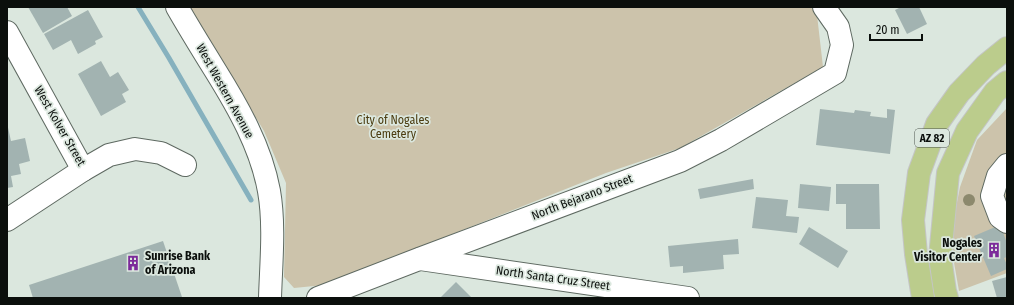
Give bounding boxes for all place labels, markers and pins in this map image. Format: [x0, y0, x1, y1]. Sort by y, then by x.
place label: Nogales Visitor Center [913, 236, 983, 264]
building icon: Nogales Visitor Center [985, 241, 1003, 259]
place label: Sunrise Bank of Arizona [145, 249, 211, 277]
building icon: Sunrise Bank of Arizona [124, 254, 142, 272]

